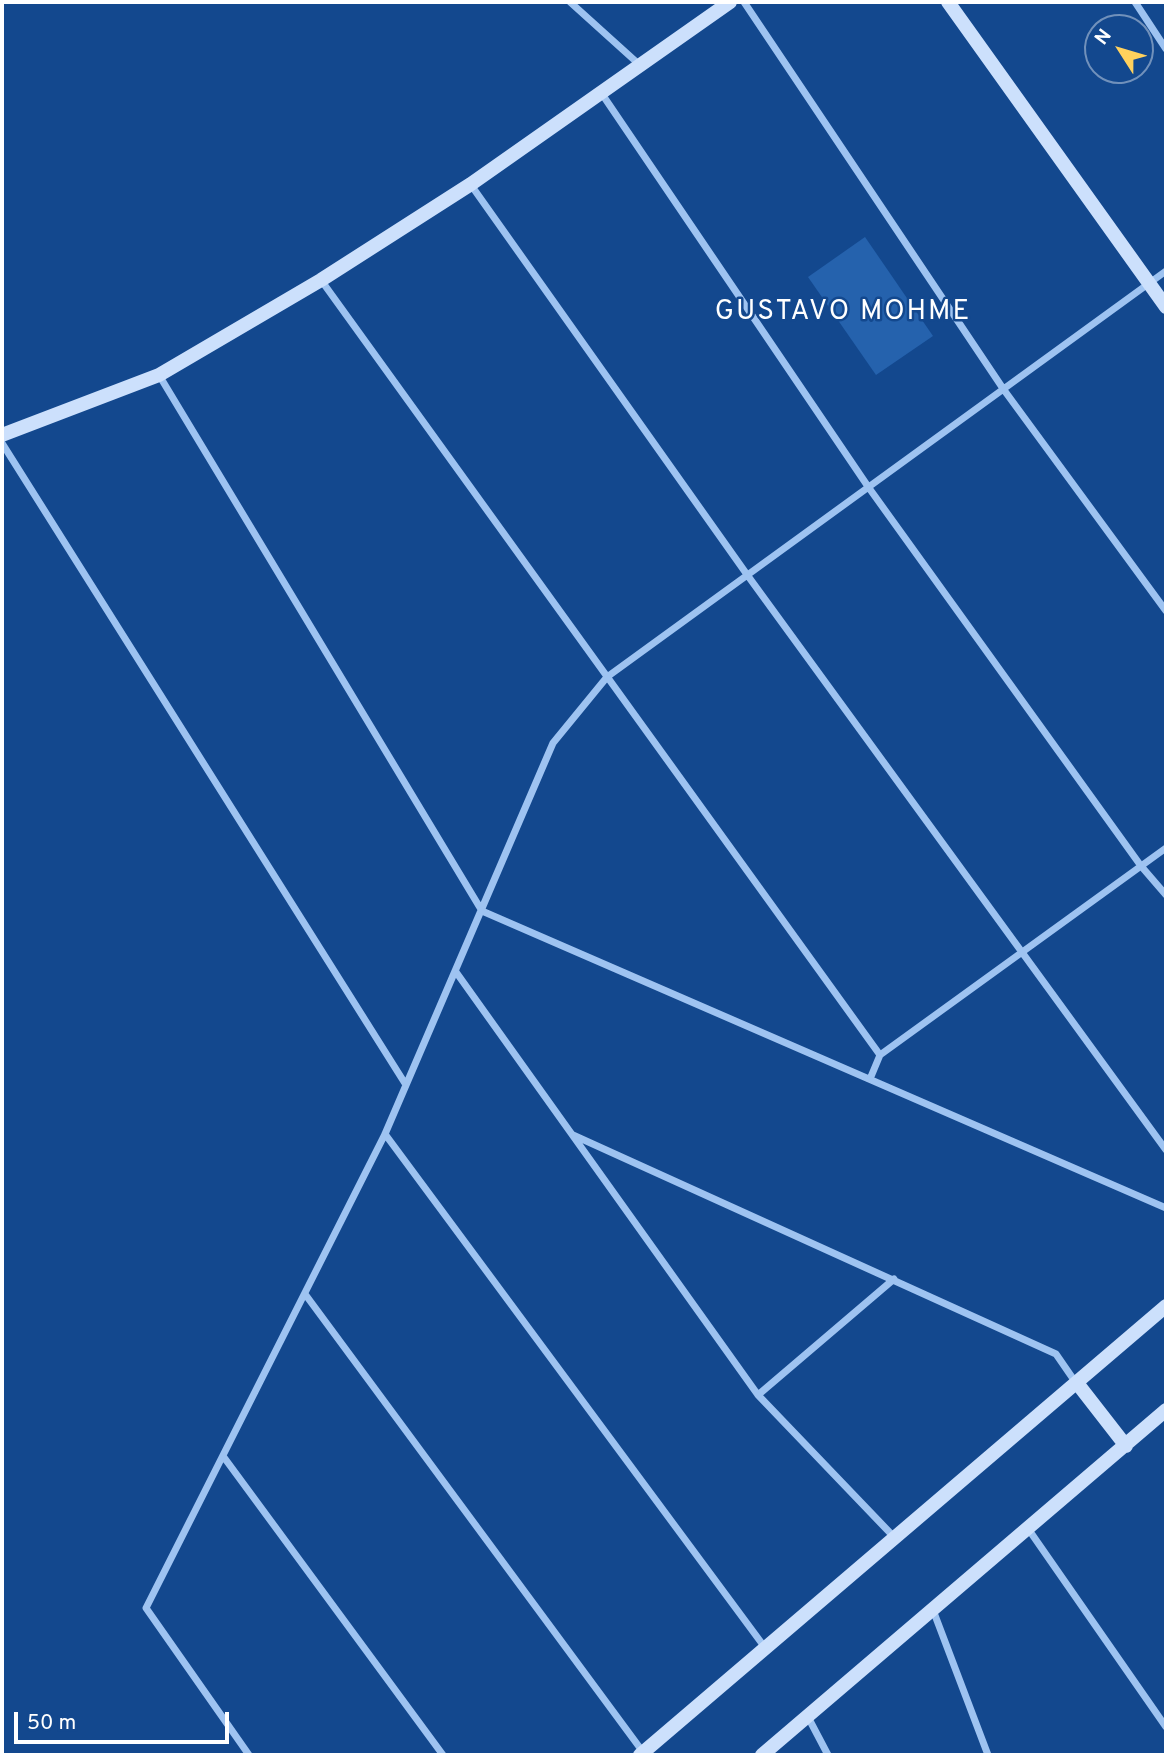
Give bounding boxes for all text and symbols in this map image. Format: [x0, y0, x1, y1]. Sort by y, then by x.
north arrow [1084, 14, 1154, 84]
text: N [1090, 25, 1118, 50]
district label: GUSTAVO MOHME [716, 296, 970, 330]
scale bar [18, 1698, 233, 1742]
text: 50 m [27, 1710, 76, 1737]

